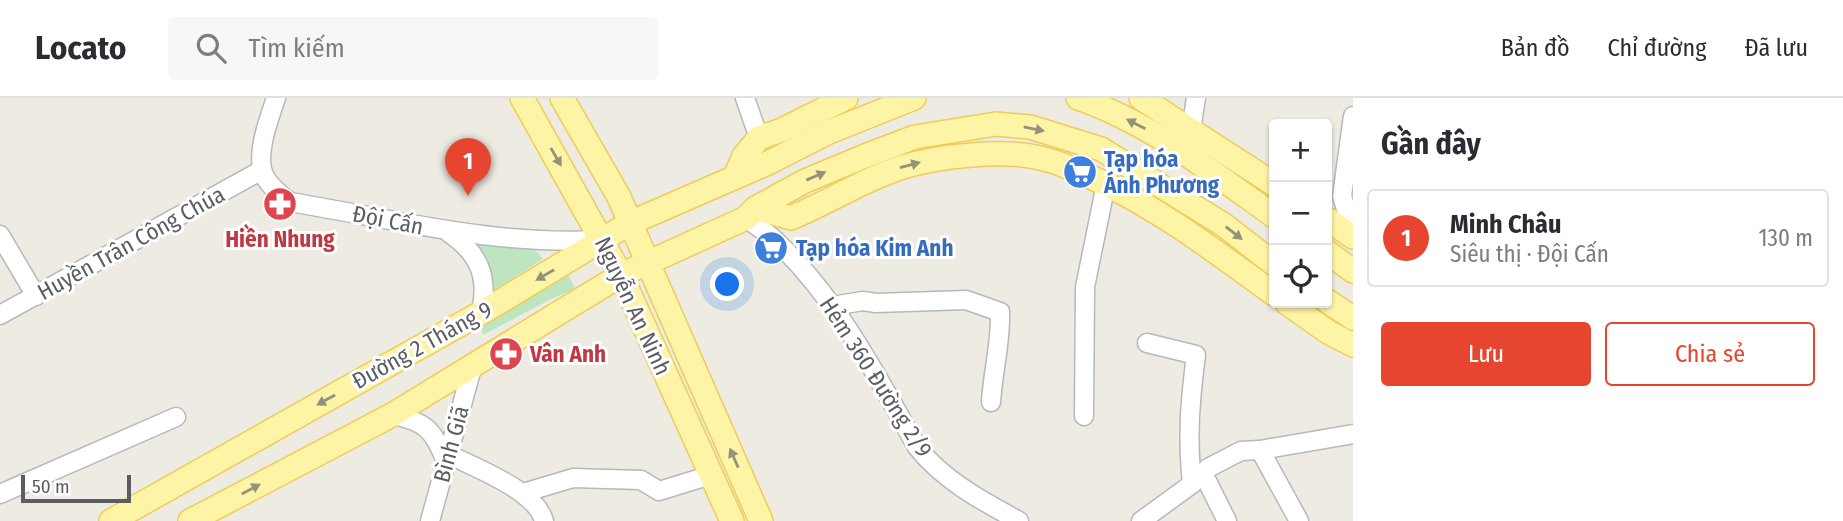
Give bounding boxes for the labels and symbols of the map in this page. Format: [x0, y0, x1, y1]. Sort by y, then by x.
one-way arrow [1126, 118, 1145, 130]
one-way arrow [1023, 123, 1045, 134]
pin: 1 [445, 138, 491, 196]
place label: Tạp hóa Ánh Phương [1103, 145, 1220, 199]
one-way arrow [550, 148, 562, 167]
supermarket icon: Tạp hóa Ánh Phương [1061, 153, 1099, 191]
one-way arrow [900, 160, 921, 170]
one-way arrow [806, 170, 826, 182]
street label: Huyền Trân Công Chúa [33, 180, 229, 306]
pharmacy icon: Hiền Nhung [261, 185, 299, 223]
street label: Đội Cấn [350, 199, 426, 241]
place label: Hiền Nhung [225, 223, 335, 253]
one-way arrow [1225, 226, 1243, 241]
supermarket icon: Tạp hóa Kim Anh [752, 229, 790, 267]
street label: Nguyễn An Ninh [589, 232, 677, 380]
place label: Tạp hóa Kim Anh [796, 234, 953, 262]
your location [710, 267, 744, 301]
one-way arrow [535, 269, 554, 281]
street label: Hẻm 360 Đường 2/9 [814, 292, 938, 462]
street label: Đường 2 Tháng 9 [347, 295, 497, 395]
pharmacy icon: Vân Anh [487, 335, 525, 373]
place label: Vân Anh [529, 340, 606, 368]
one-way arrow [316, 394, 335, 406]
street label: Bình Giã [427, 403, 475, 485]
one-way arrow [728, 448, 739, 469]
scale bar [21, 472, 131, 504]
one-way arrow [241, 483, 261, 495]

